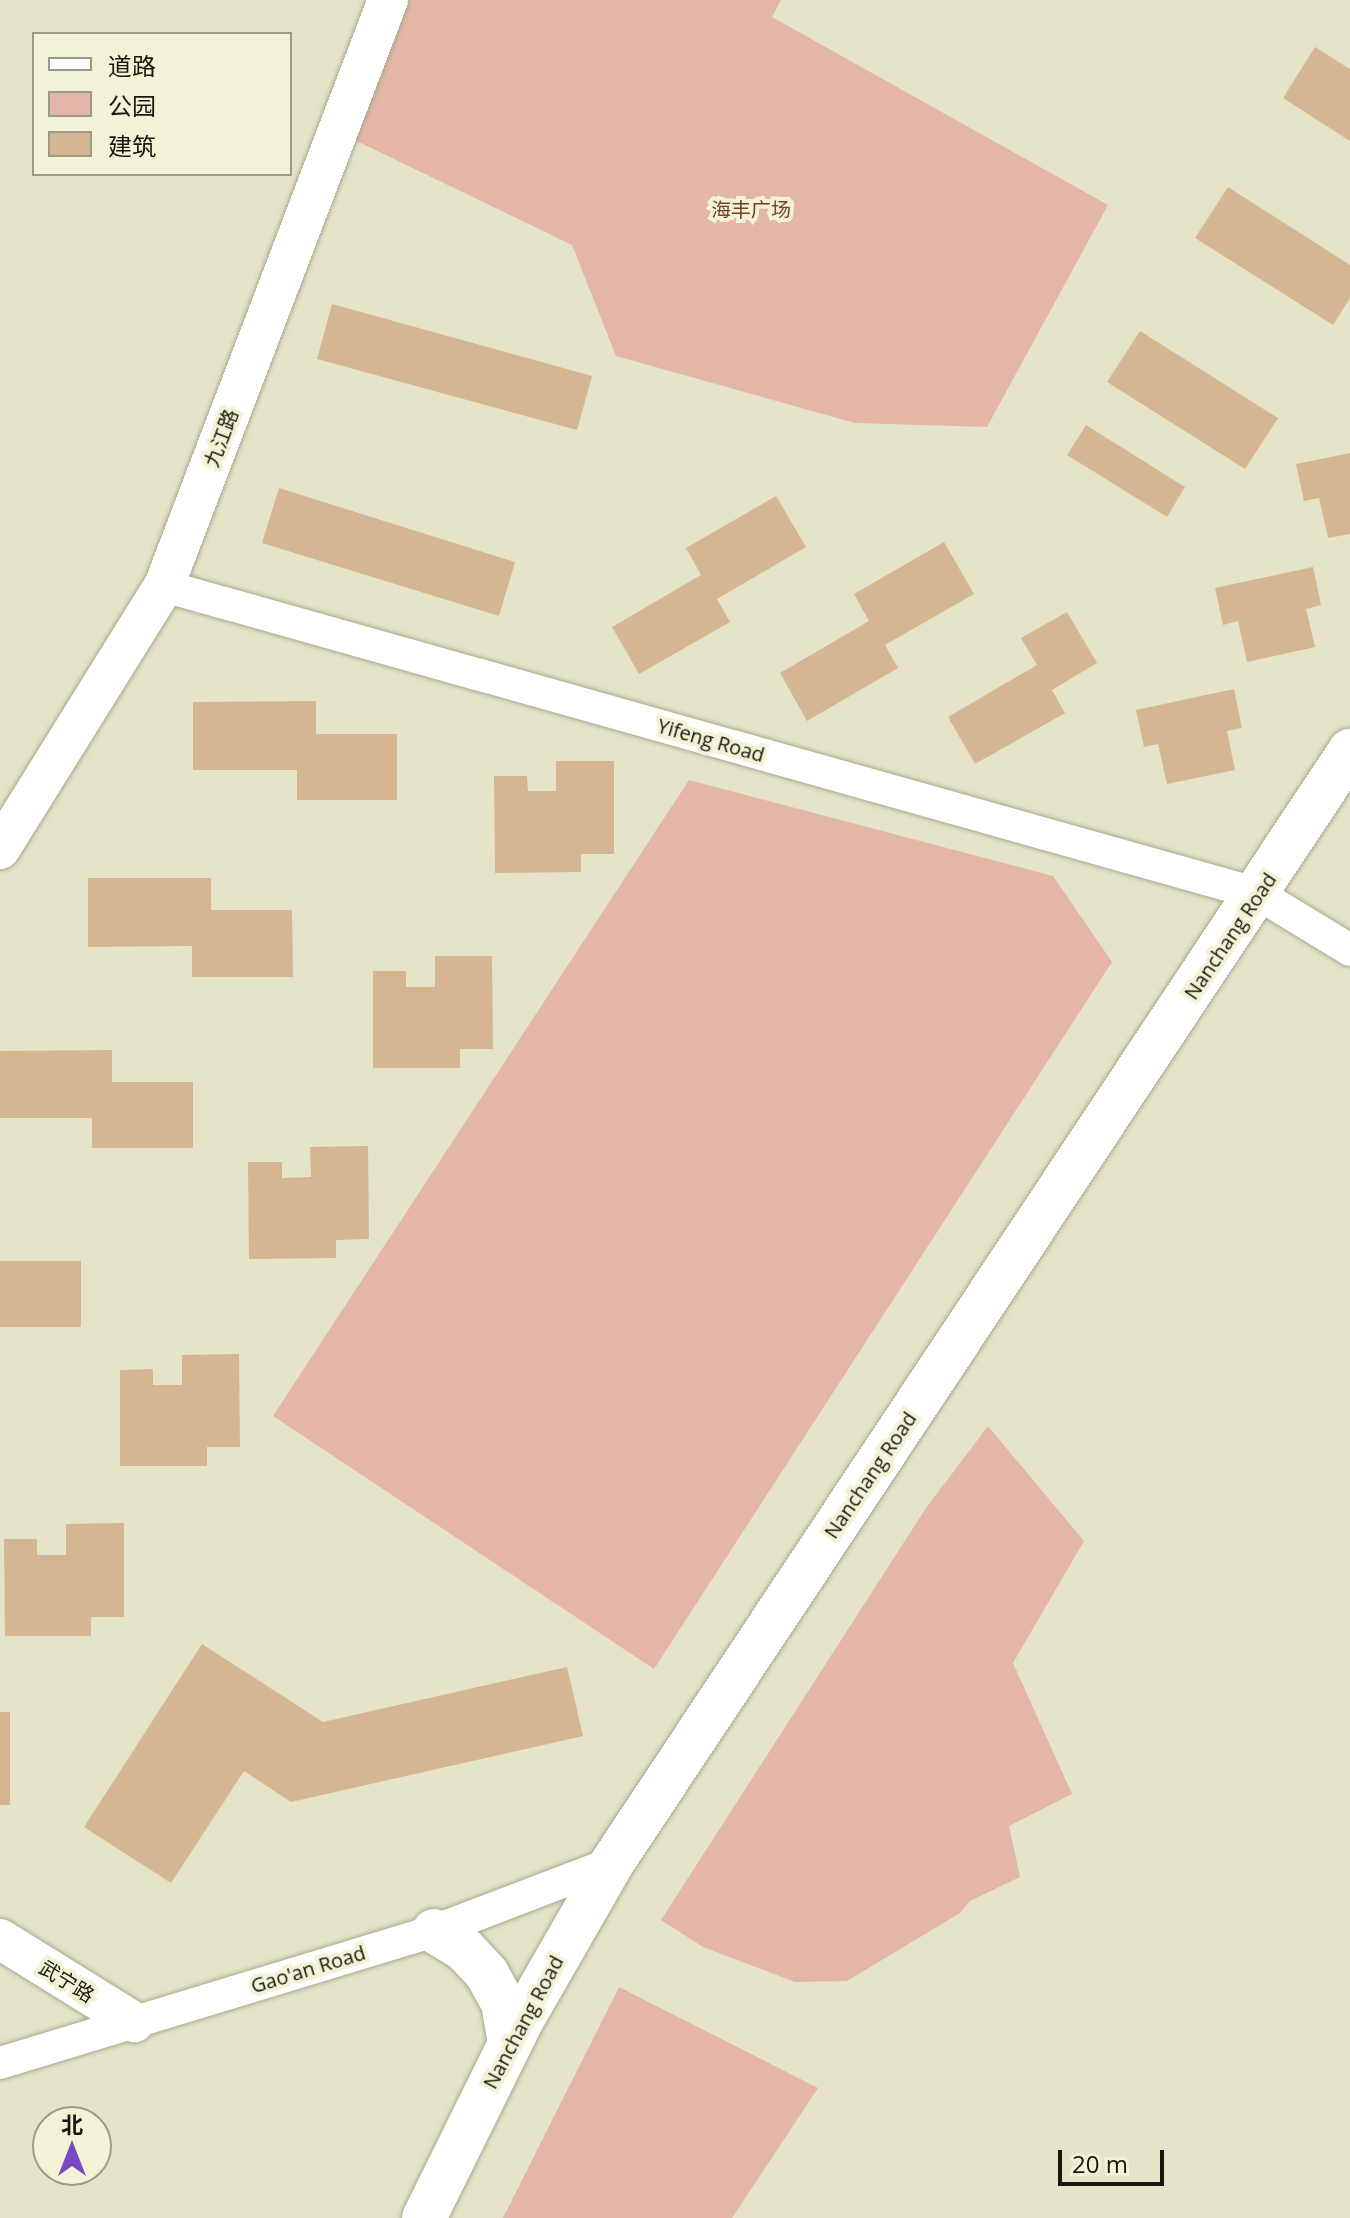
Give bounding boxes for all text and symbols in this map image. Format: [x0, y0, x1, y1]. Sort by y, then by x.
legend [32, 32, 292, 176]
text: 道路 [108, 49, 156, 82]
text: 公园 [108, 89, 156, 122]
text: 建筑 [108, 129, 156, 162]
park label: 海丰广场 [711, 197, 791, 221]
street label: 九江路 [199, 406, 243, 470]
street label: Yifeng Road [655, 713, 767, 767]
street label: Nanchang Road [1179, 868, 1281, 1004]
street label: Nanchang Road [819, 1407, 921, 1543]
street label: Gao'an Road [248, 1940, 368, 1998]
street label: Nanchang Road [478, 1951, 568, 2093]
street label: 武宁路 [35, 1955, 99, 2007]
north arrow [32, 2106, 112, 2186]
text: 北 [61, 2109, 83, 2139]
scale bar [1062, 2134, 1168, 2184]
text: 20 m [1072, 2147, 1128, 2180]

